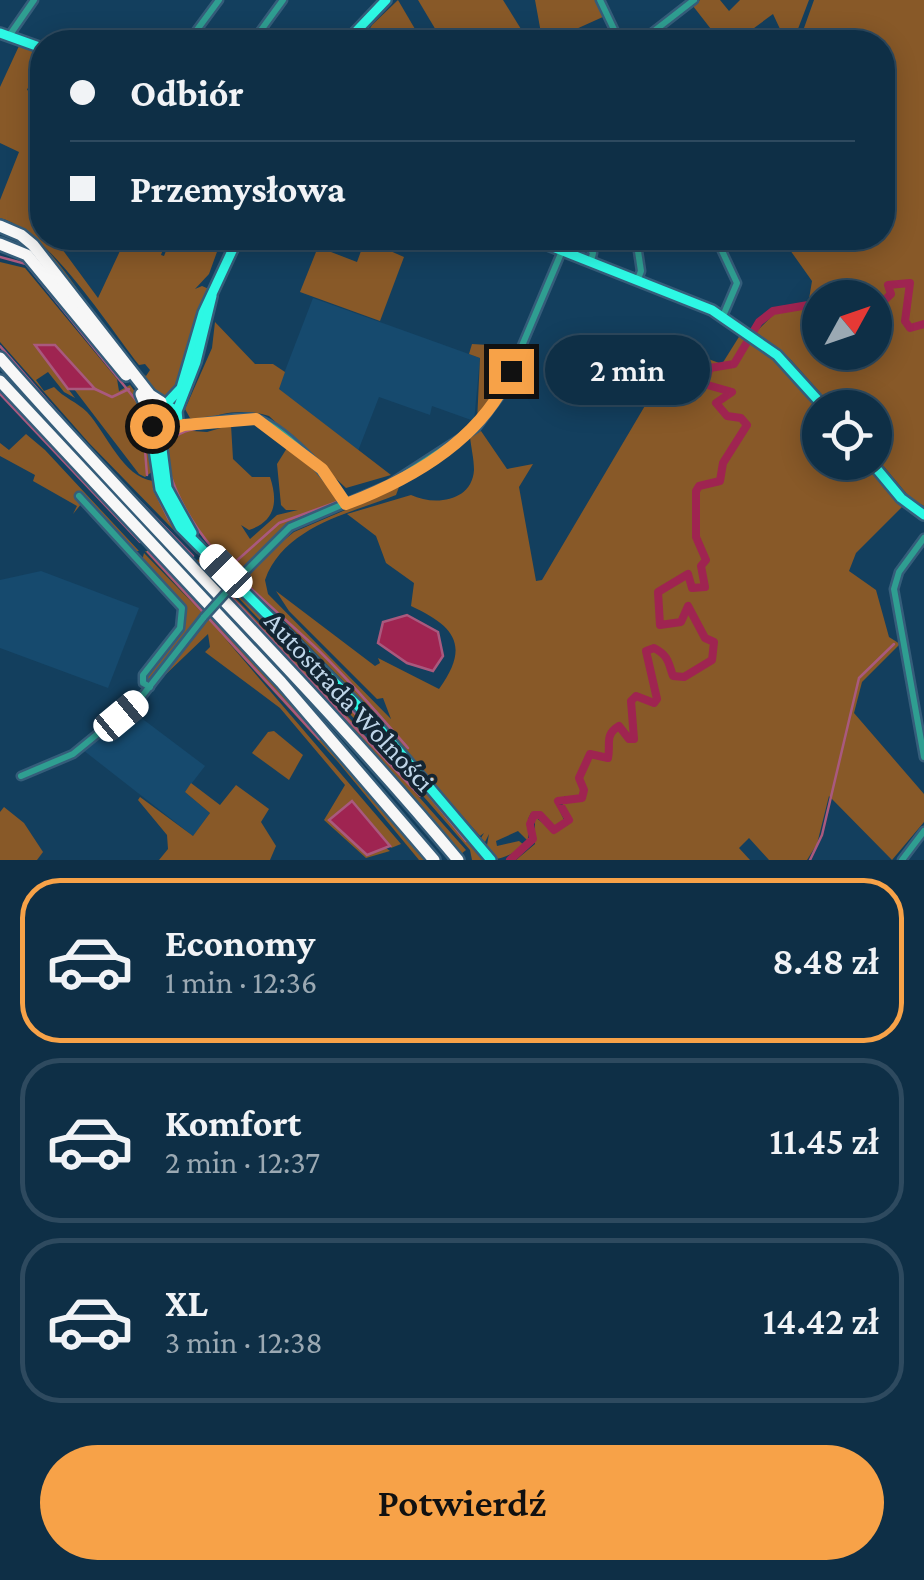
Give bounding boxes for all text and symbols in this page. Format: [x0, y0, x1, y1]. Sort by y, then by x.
text: Odbiór [130, 72, 244, 114]
text: Przemysłowa [130, 168, 346, 210]
north arrow [802, 280, 892, 370]
map controls [802, 280, 892, 480]
callout: 2 min [546, 336, 711, 406]
route end [489, 349, 534, 394]
text: 2 min [590, 352, 665, 388]
button: locate [802, 390, 892, 480]
route start [130, 404, 175, 449]
car [194, 539, 258, 603]
street label: Autostrada Wolności [259, 605, 441, 797]
car [88, 685, 154, 747]
icon: car [45, 916, 135, 1006]
text: Economy [165, 922, 315, 964]
text: 8.48 zł [772, 940, 879, 982]
text: 1 min · 12:36 [165, 964, 317, 1000]
icon: car [45, 1096, 135, 1186]
text: Komfort [165, 1102, 301, 1144]
text: 11.45 zł [770, 1120, 879, 1162]
text: 2 min · 12:37 [165, 1144, 320, 1180]
icon: car [45, 1276, 135, 1366]
text: XL [165, 1282, 208, 1324]
text: 14.42 zł [763, 1300, 879, 1342]
text: 3 min · 12:38 [165, 1324, 323, 1360]
button: Potwierdź [40, 1445, 884, 1560]

